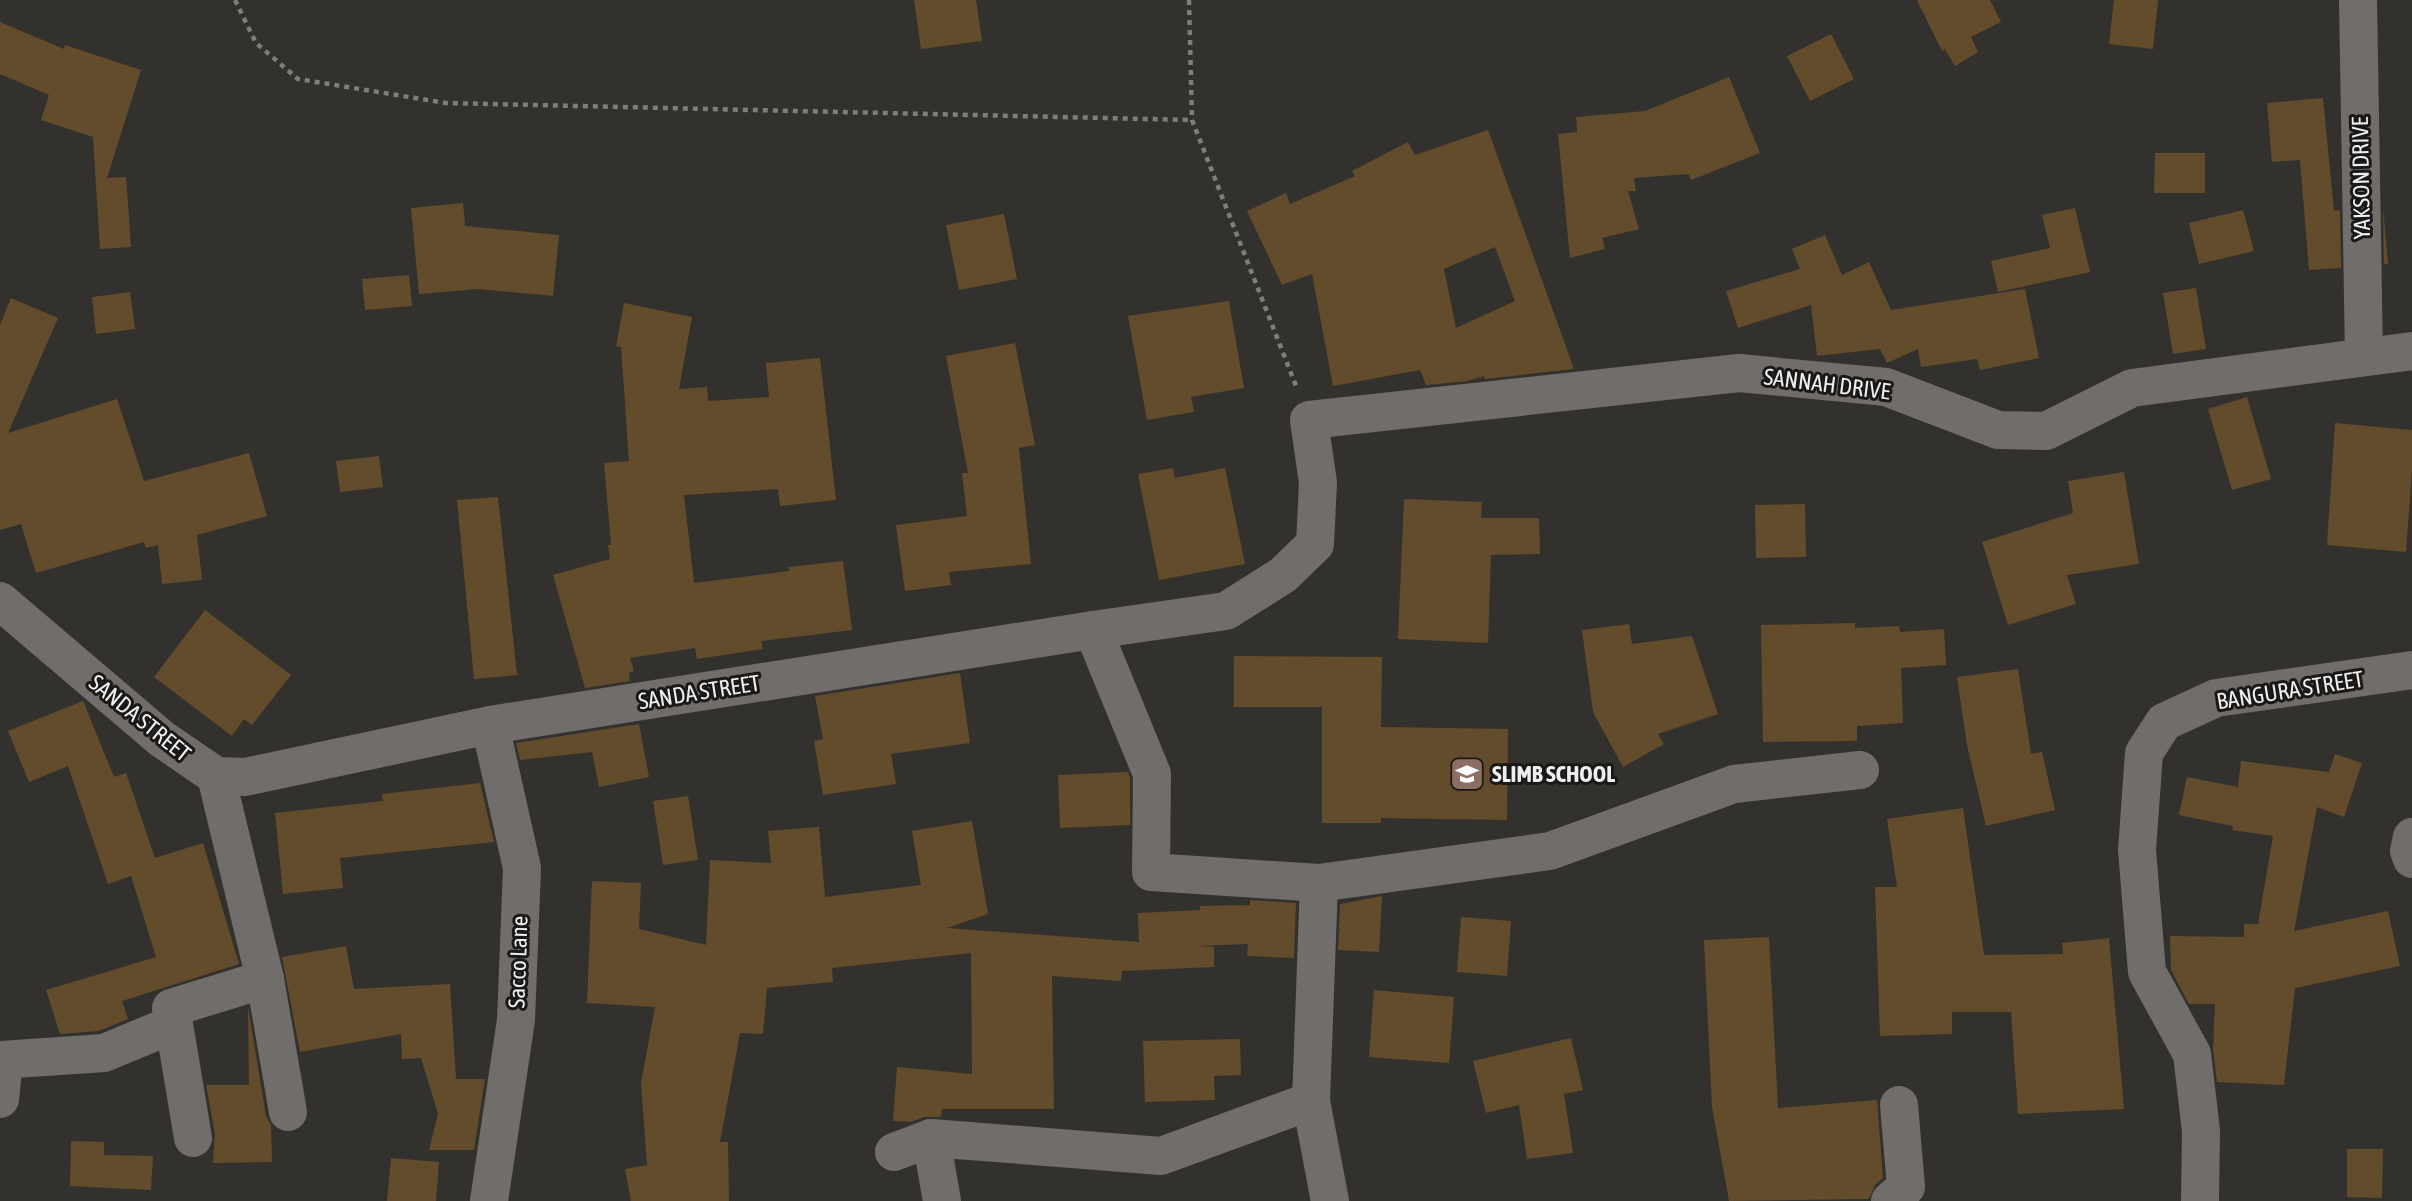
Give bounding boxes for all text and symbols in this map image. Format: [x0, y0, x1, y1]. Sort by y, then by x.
street label: YAKSON DRIVE [2347, 116, 2375, 240]
street label: SANNAH DRIVE [1762, 363, 1892, 405]
street label: BANGURA STREET [2215, 666, 2365, 714]
street label: SANDA STREET [84, 669, 196, 767]
street label: SANDA STREET [636, 670, 762, 714]
school or university icon: SLIMB SCHOOL [1448, 755, 1486, 793]
place label: SLIMB SCHOOL [1492, 761, 1615, 787]
street label: Sacco Lane [503, 915, 533, 1009]

